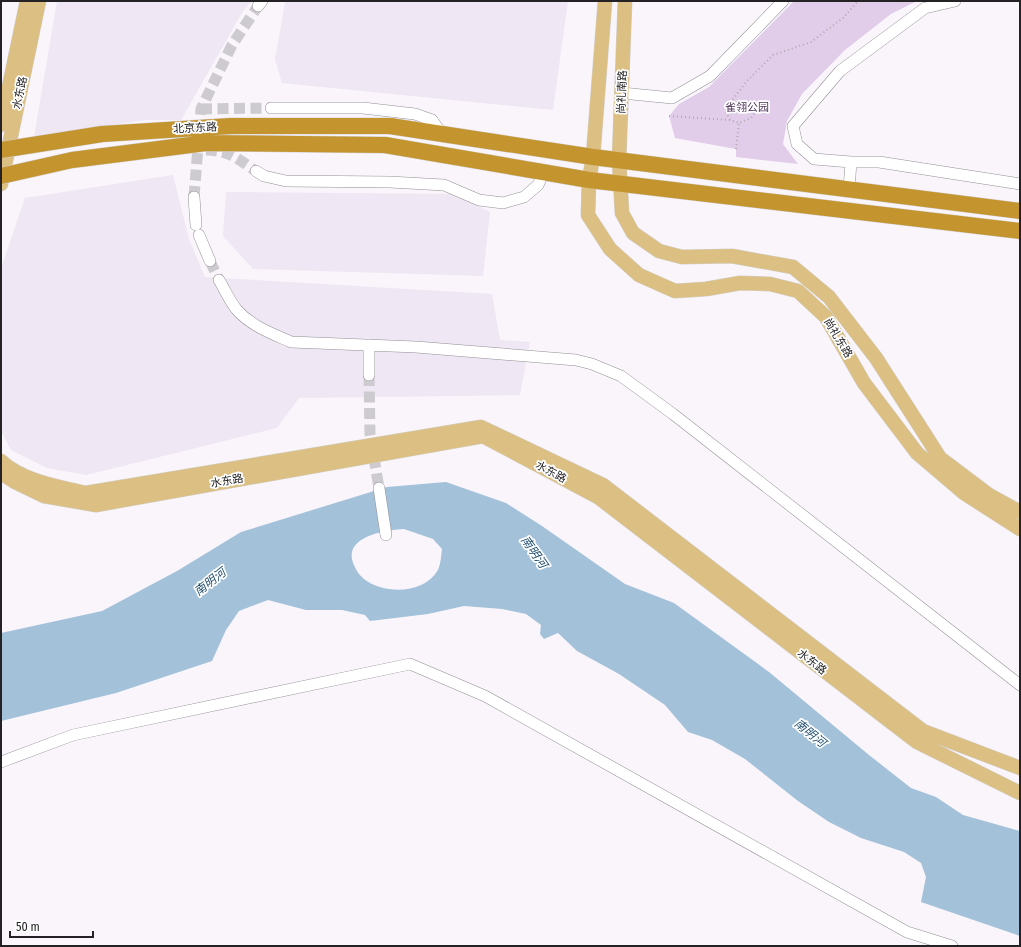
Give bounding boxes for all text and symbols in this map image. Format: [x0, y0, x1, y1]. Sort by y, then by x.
street label: 尚礼南路 [615, 70, 629, 114]
street label: 水东路 [10, 76, 30, 110]
park label: 雀翎公园 [725, 101, 769, 114]
street label: 北京东路 [173, 120, 217, 136]
street label: 尚礼东路 [821, 316, 855, 360]
street label: 水东路 [533, 459, 569, 485]
street label: 水东路 [210, 472, 244, 490]
water label: 南明河 [518, 533, 551, 572]
water label: 南明河 [192, 564, 230, 599]
street label: 水东路 [795, 647, 829, 677]
water label: 南明河 [792, 716, 830, 751]
scale bar [10, 913, 93, 939]
text: 50 m [16, 920, 40, 934]

